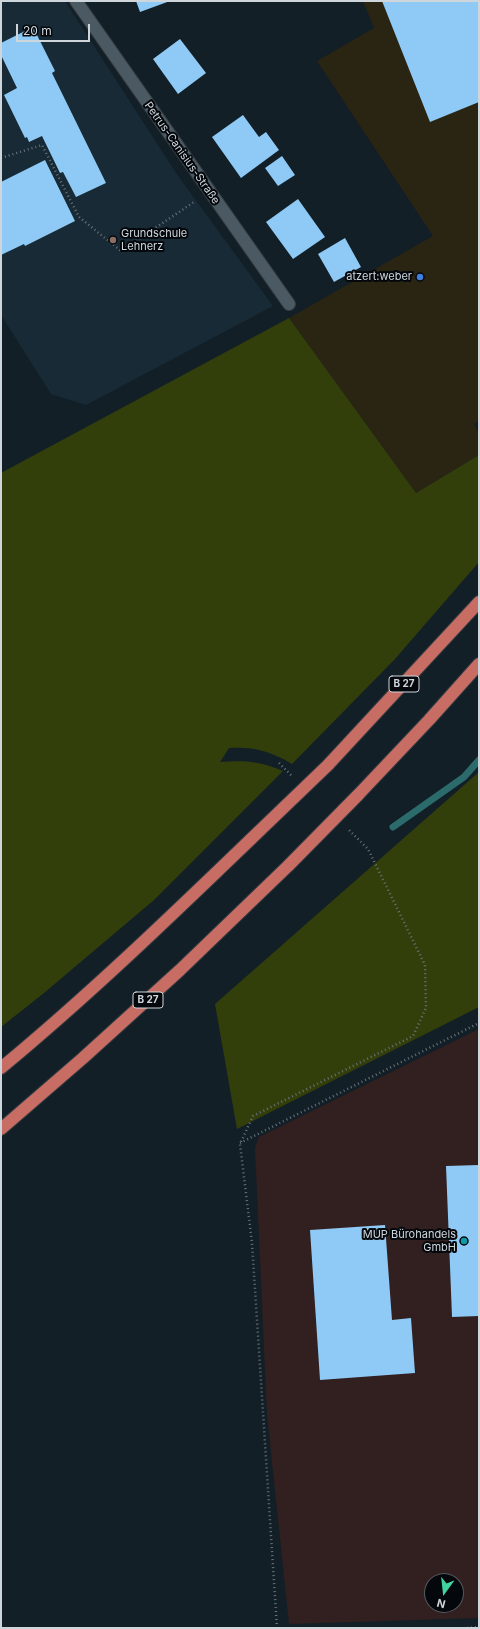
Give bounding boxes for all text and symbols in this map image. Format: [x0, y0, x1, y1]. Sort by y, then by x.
scale bar [18, 16, 92, 42]
text: 20 m [23, 23, 52, 38]
street label: Petrus-Canisius-Straße [142, 99, 222, 207]
place label: Grundschule Lehnerz [121, 227, 187, 253]
marker: Grundschule Lehnerz [108, 235, 118, 245]
place label: atzert:weber [346, 270, 412, 284]
marker: atzert:weber [415, 272, 425, 282]
road number: B 27 [389, 676, 419, 692]
road number: B 27 [133, 992, 163, 1008]
place label: MUP Bürohandels GmbH [363, 1228, 456, 1254]
marker: MUP Bürohandels GmbH [459, 1236, 469, 1246]
north arrow [424, 1573, 464, 1613]
text: N [435, 1596, 447, 1611]

